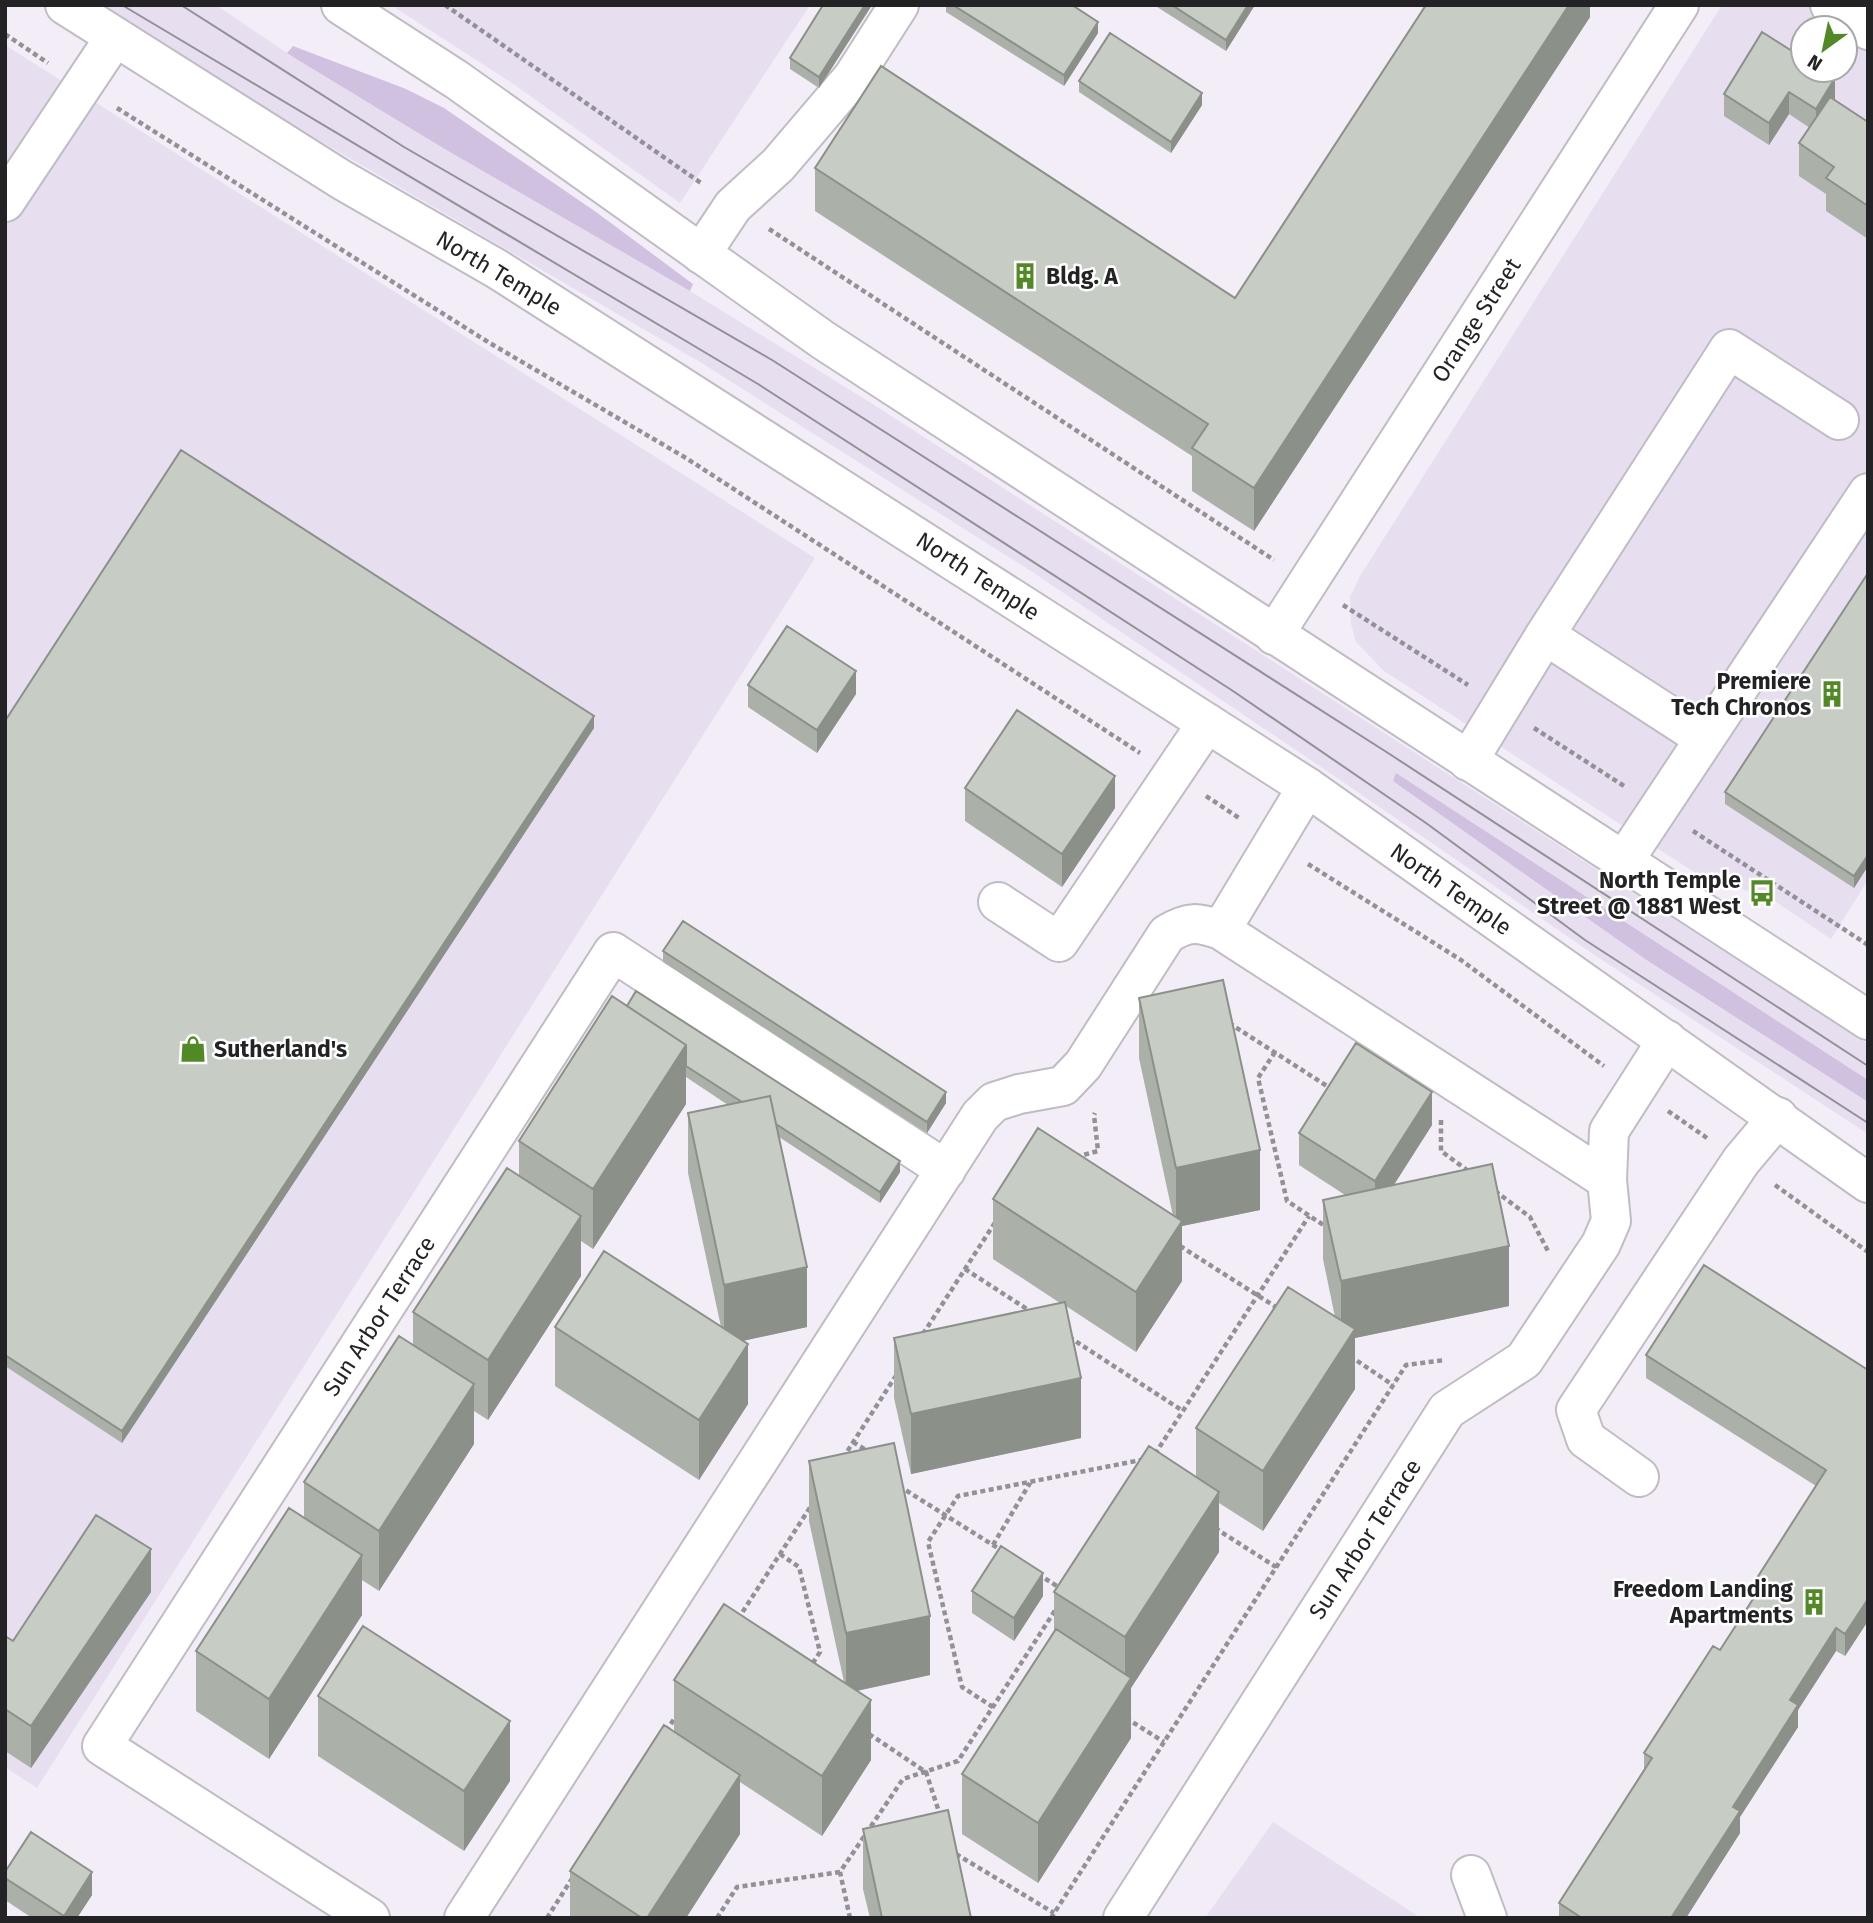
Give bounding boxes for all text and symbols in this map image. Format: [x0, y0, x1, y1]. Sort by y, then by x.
north arrow [1789, 14, 1859, 84]
text: N [1803, 50, 1827, 76]
street label: North Temple [431, 225, 567, 321]
street label: Orange Street [1425, 252, 1527, 387]
building icon: Bldg. A [1010, 261, 1040, 291]
place label: Bldg. A [1046, 262, 1118, 290]
street label: North Temple [911, 526, 1045, 626]
place label: Premiere Tech Chronos [1671, 667, 1811, 721]
building icon: Premiere Tech Chronos [1817, 679, 1847, 709]
street label: North Temple [1385, 837, 1517, 941]
place label: North Temple Street @ 1881 West [1537, 866, 1742, 920]
bus stop icon: North Temple Street @ 1881 West [1747, 878, 1777, 908]
shop icon: Sutherland's [178, 1034, 208, 1064]
place label: Sutherland's [214, 1035, 347, 1063]
street label: Sun Arbor Terrace [317, 1231, 441, 1401]
street label: Sun Arbor Terrace [1303, 1454, 1427, 1624]
place label: Freedom Landing Apartments [1613, 1575, 1793, 1629]
building icon: Freedom Landing Apartments [1799, 1587, 1829, 1617]

